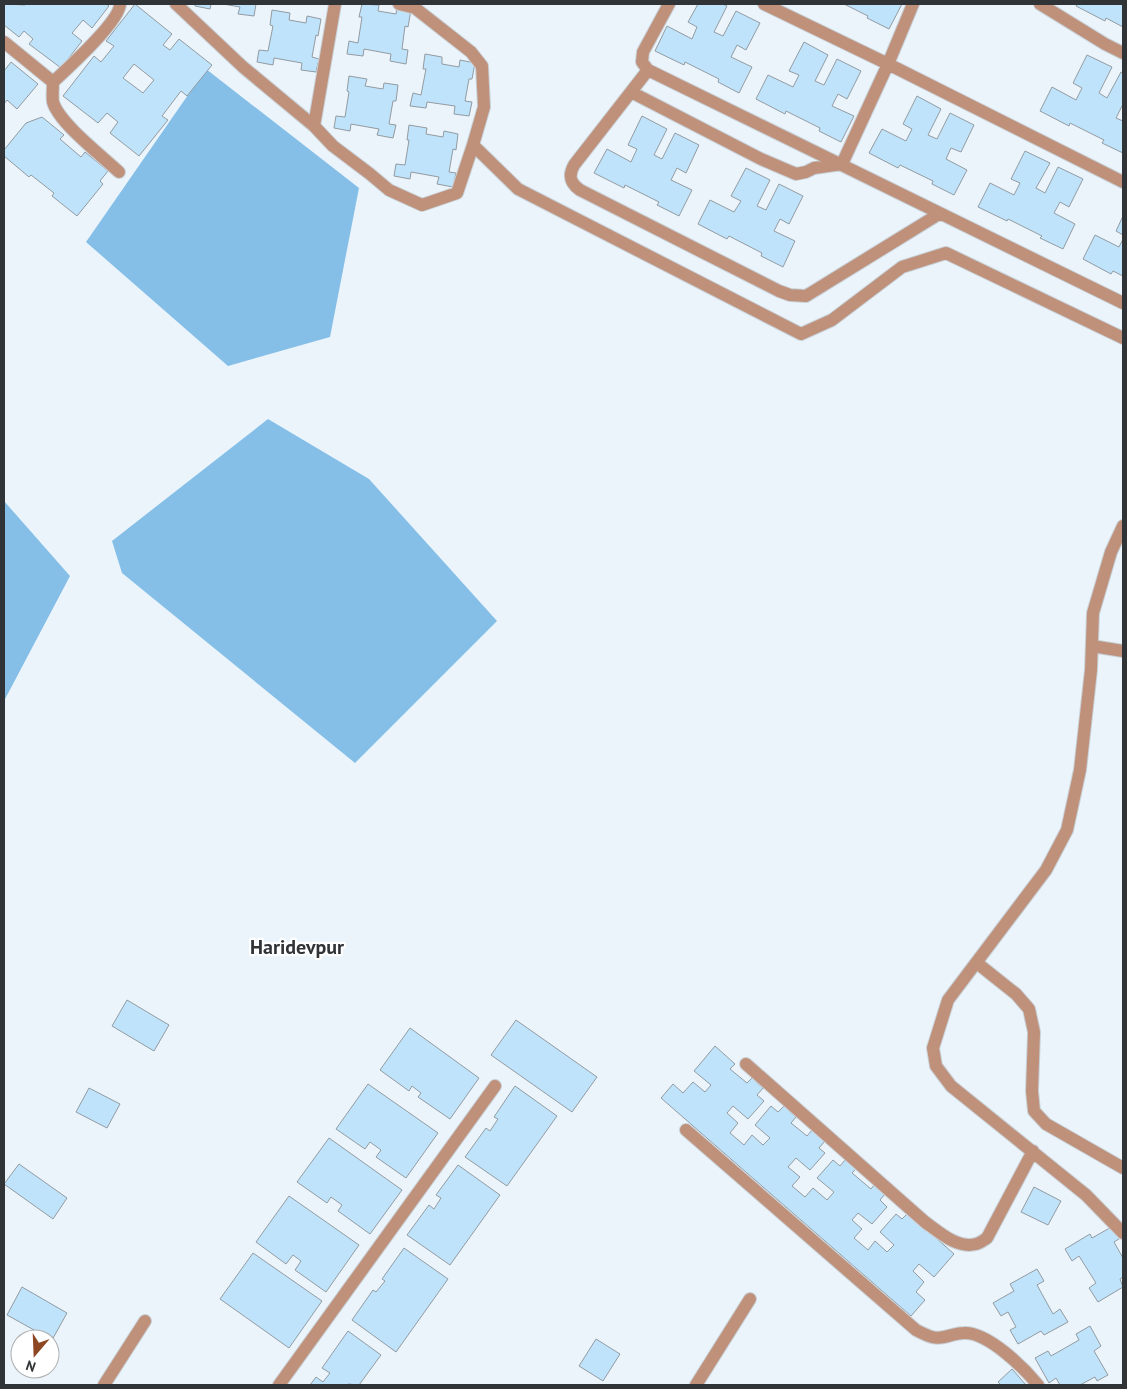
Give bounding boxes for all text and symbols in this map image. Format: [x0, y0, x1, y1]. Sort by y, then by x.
district label: Haridevpur [250, 934, 344, 960]
north arrow [10, 1329, 60, 1379]
text: N [23, 1356, 38, 1376]

